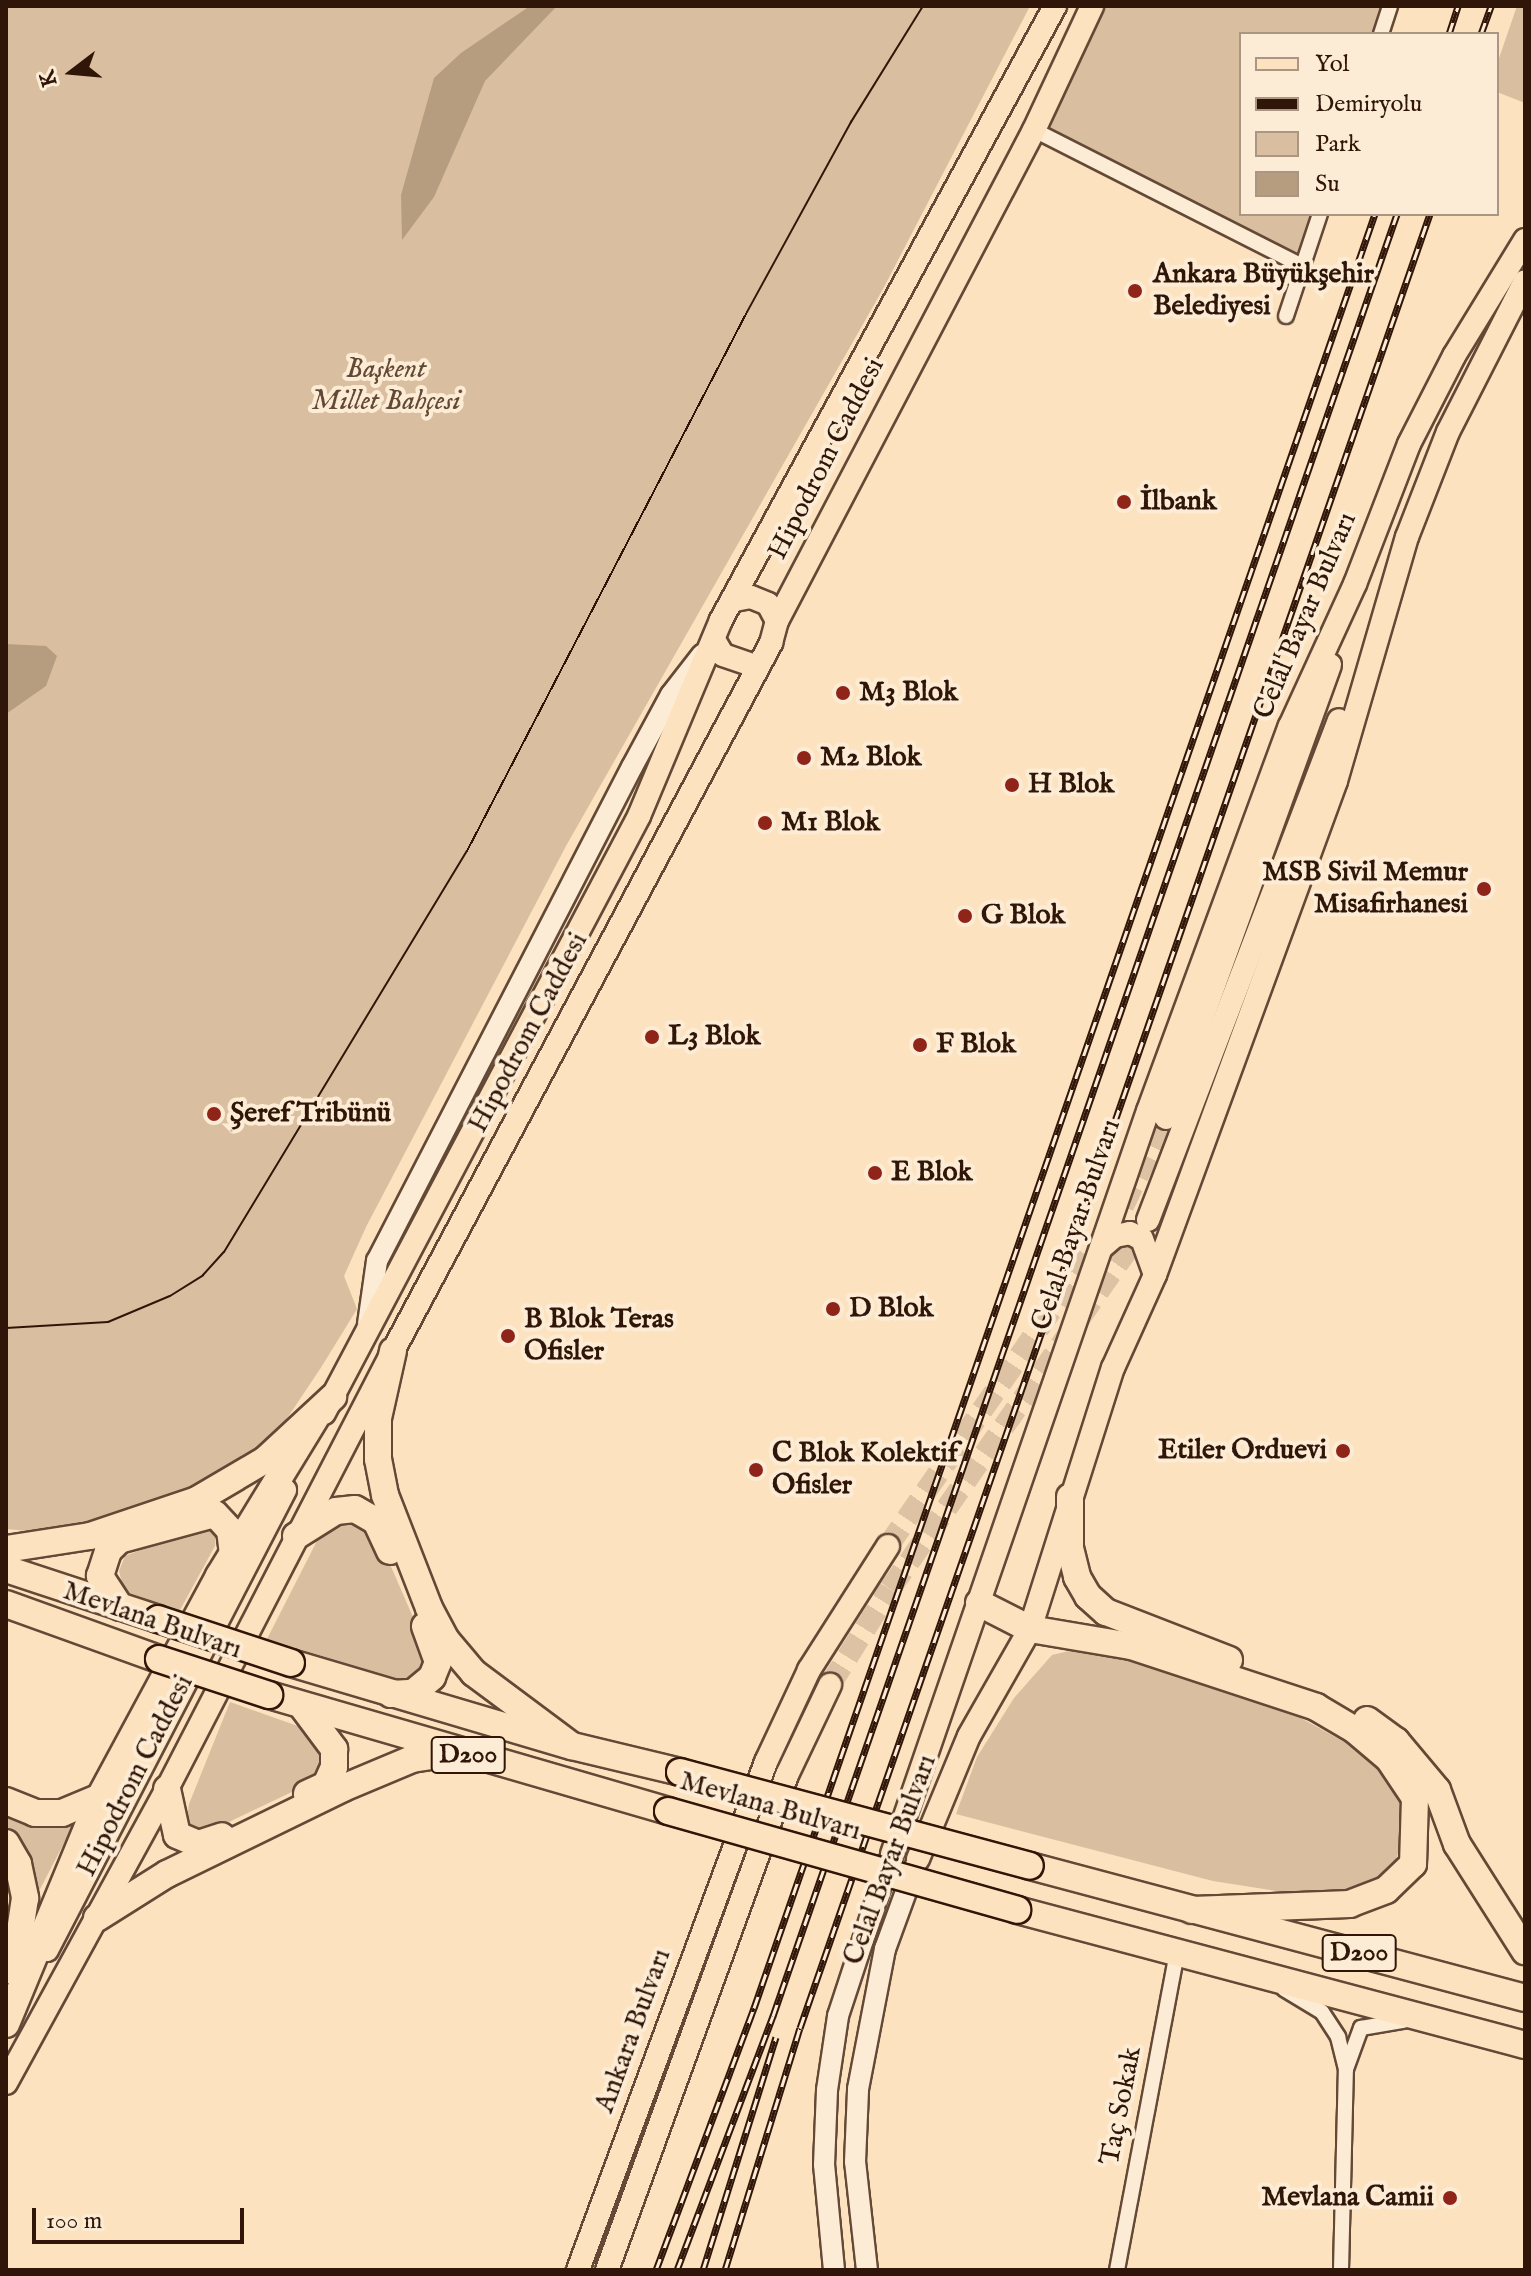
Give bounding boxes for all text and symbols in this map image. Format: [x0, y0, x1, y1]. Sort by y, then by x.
north arrow [32, 32, 112, 112]
legend [1239, 32, 1499, 216]
text: Yol [1315, 49, 1349, 80]
text: K [33, 67, 65, 90]
text: Demiryolu [1315, 89, 1422, 120]
text: Park [1315, 129, 1361, 160]
text: Su [1315, 169, 1340, 200]
place label: Ankara Büyükşehir Belediyesi [1153, 258, 1374, 324]
marker: Ankara Büyükşehir Belediyesi [1124, 280, 1146, 302]
street label: Hipodrom Caddesi [762, 352, 892, 566]
park label: Başkent Millet Bahçesi [312, 353, 460, 419]
place label: İlbank [1140, 485, 1217, 519]
marker: İlbank [1115, 493, 1133, 511]
street label: Celal Bayar Bulvarı [1247, 508, 1365, 724]
place label: M3 Blok [859, 676, 958, 710]
marker: M3 Blok [834, 684, 852, 702]
place label: M2 Blok [820, 741, 922, 775]
marker: M2 Blok [795, 749, 813, 767]
place label: H Blok [1028, 768, 1114, 802]
marker: H Blok [1003, 776, 1021, 794]
place label: M1 Blok [781, 806, 880, 840]
marker: M1 Blok [756, 814, 774, 832]
place label: MSB Sivil Memur Misafirhanesi [1262, 856, 1468, 922]
marker: MSB Sivil Memur Misafirhanesi [1475, 880, 1493, 898]
place label: G Blok [981, 899, 1065, 933]
marker: G Blok [956, 907, 974, 925]
street label: Hipodrom Caddesi [462, 927, 596, 1139]
place label: L3 Blok [668, 1020, 760, 1054]
marker: L3 Blok [643, 1028, 661, 1046]
place label: F Blok [936, 1028, 1016, 1062]
marker: F Blok [911, 1036, 929, 1054]
place label: Şeref Tribünü [230, 1097, 391, 1131]
marker: Şeref Tribünü [205, 1105, 223, 1123]
street label: Celal Bayar Bulvarı [1025, 1115, 1129, 1335]
place label: E Blok [891, 1156, 972, 1190]
marker: E Blok [866, 1164, 884, 1182]
place label: D Blok [849, 1292, 934, 1326]
marker: D Blok [824, 1300, 842, 1318]
place label: B Blok Teras Ofisler [524, 1303, 674, 1369]
marker: B Blok Teras Ofisler [499, 1327, 517, 1345]
place label: Etiler Orduevi [1158, 1434, 1327, 1468]
place label: C Blok Kolektif Ofisler [772, 1437, 958, 1503]
marker: Etiler Orduevi [1334, 1442, 1352, 1460]
marker: C Blok Kolektif Ofisler [747, 1461, 765, 1479]
street label: Mevlana Bulvarı [58, 1575, 246, 1667]
street label: Hipodrom Caddesi [71, 1669, 201, 1883]
road number: D200 [430, 1733, 506, 1777]
street label: Celal Bayar Bulvarı [837, 1750, 945, 1970]
street label: Mevlana Bulvarı [676, 1765, 864, 1849]
road number: D200 [1321, 1931, 1397, 1975]
street label: Ankara Bulvarı [589, 1944, 679, 2118]
street label: Taç Sokak [1094, 2044, 1150, 2168]
place label: Mevlana Camii [1261, 2181, 1434, 2215]
marker: Mevlana Camii [1441, 2189, 1459, 2207]
scale bar [36, 2192, 248, 2242]
text: 100 m [46, 2206, 102, 2237]

